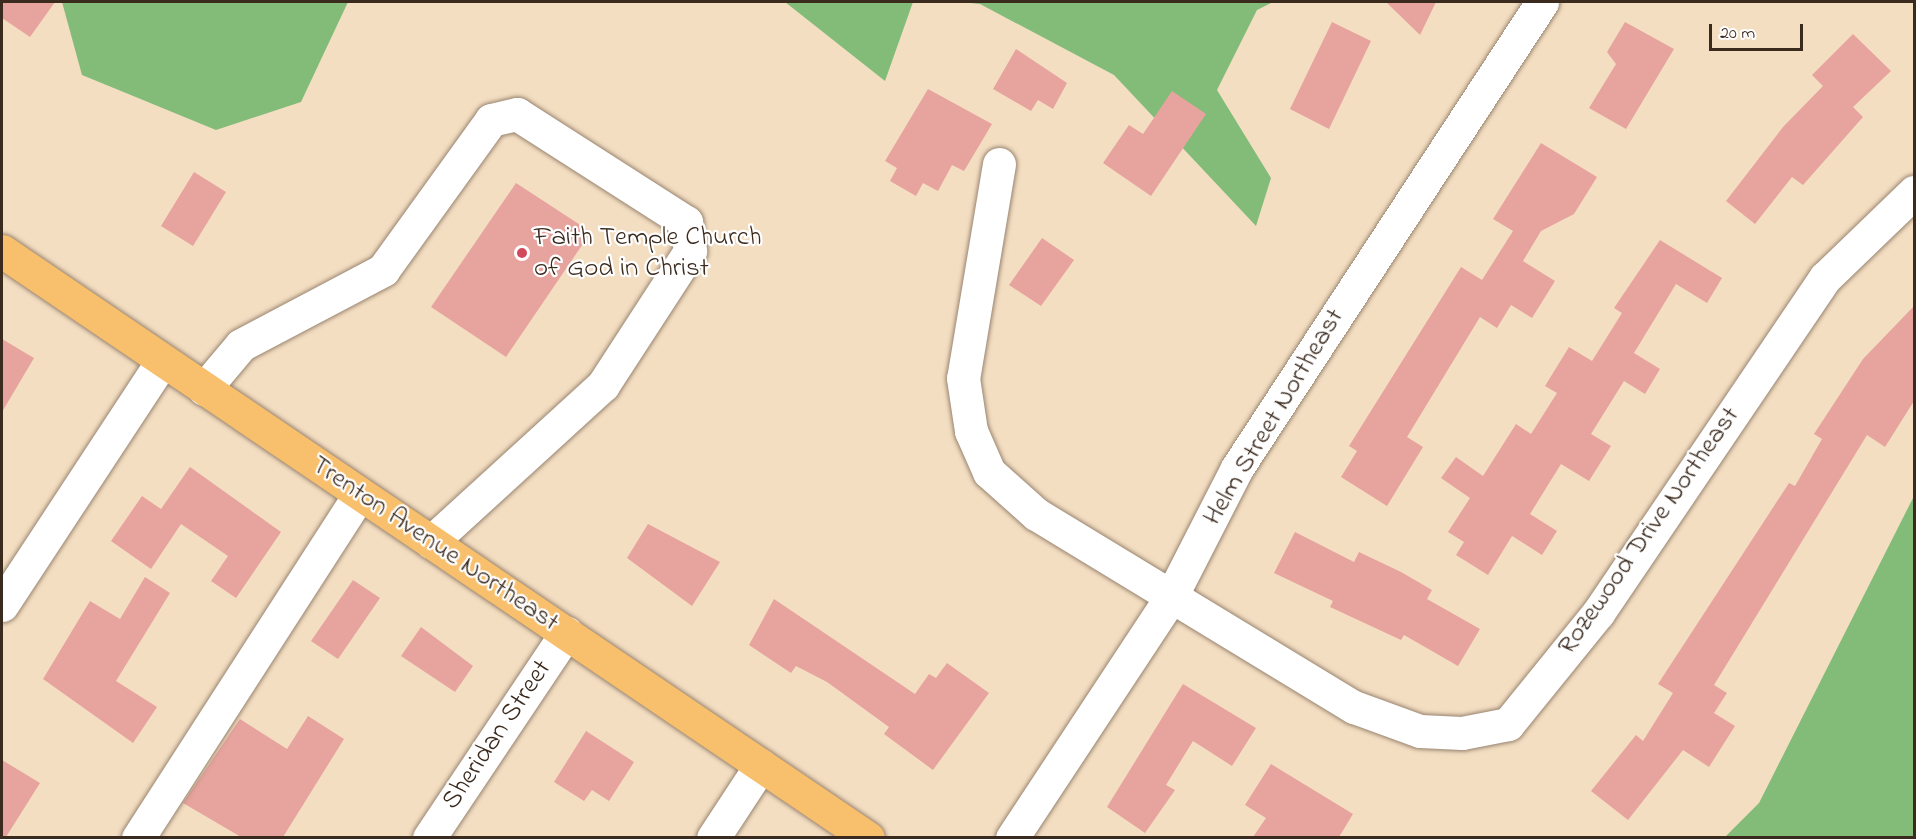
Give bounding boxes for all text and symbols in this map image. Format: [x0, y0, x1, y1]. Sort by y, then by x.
scale bar [1712, 12, 1806, 50]
text: 20 m [1720, 21, 1755, 47]
place label: Faith Temple Church of God in Christ [534, 221, 762, 284]
marker: Faith Temple Church of God in Christ [515, 246, 529, 260]
street label: Helm Street Northeast [1197, 303, 1351, 531]
street label: Rozewood Drive Northeast [1551, 401, 1747, 661]
street label: Trenton Avenue Northeast [305, 449, 565, 639]
street label: Sheridan Street [435, 654, 559, 816]

